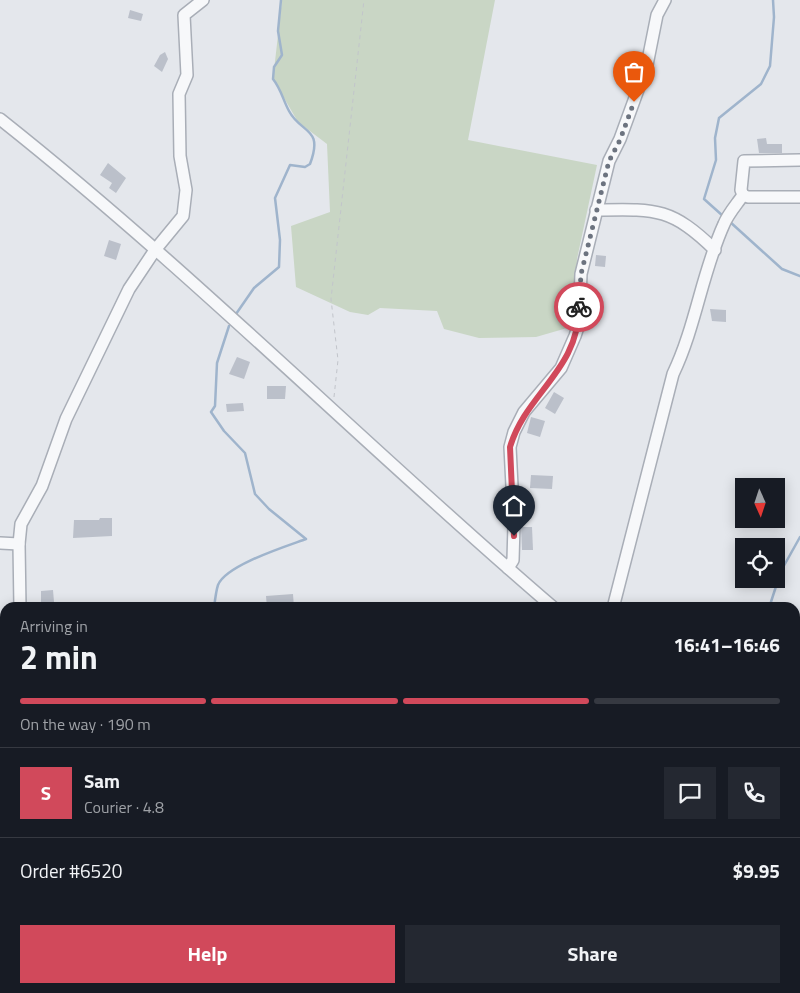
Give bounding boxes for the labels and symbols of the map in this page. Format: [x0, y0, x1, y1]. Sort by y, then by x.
pin [613, 51, 655, 102]
courier [554, 282, 604, 332]
north arrow [735, 478, 785, 528]
pin [493, 485, 535, 536]

